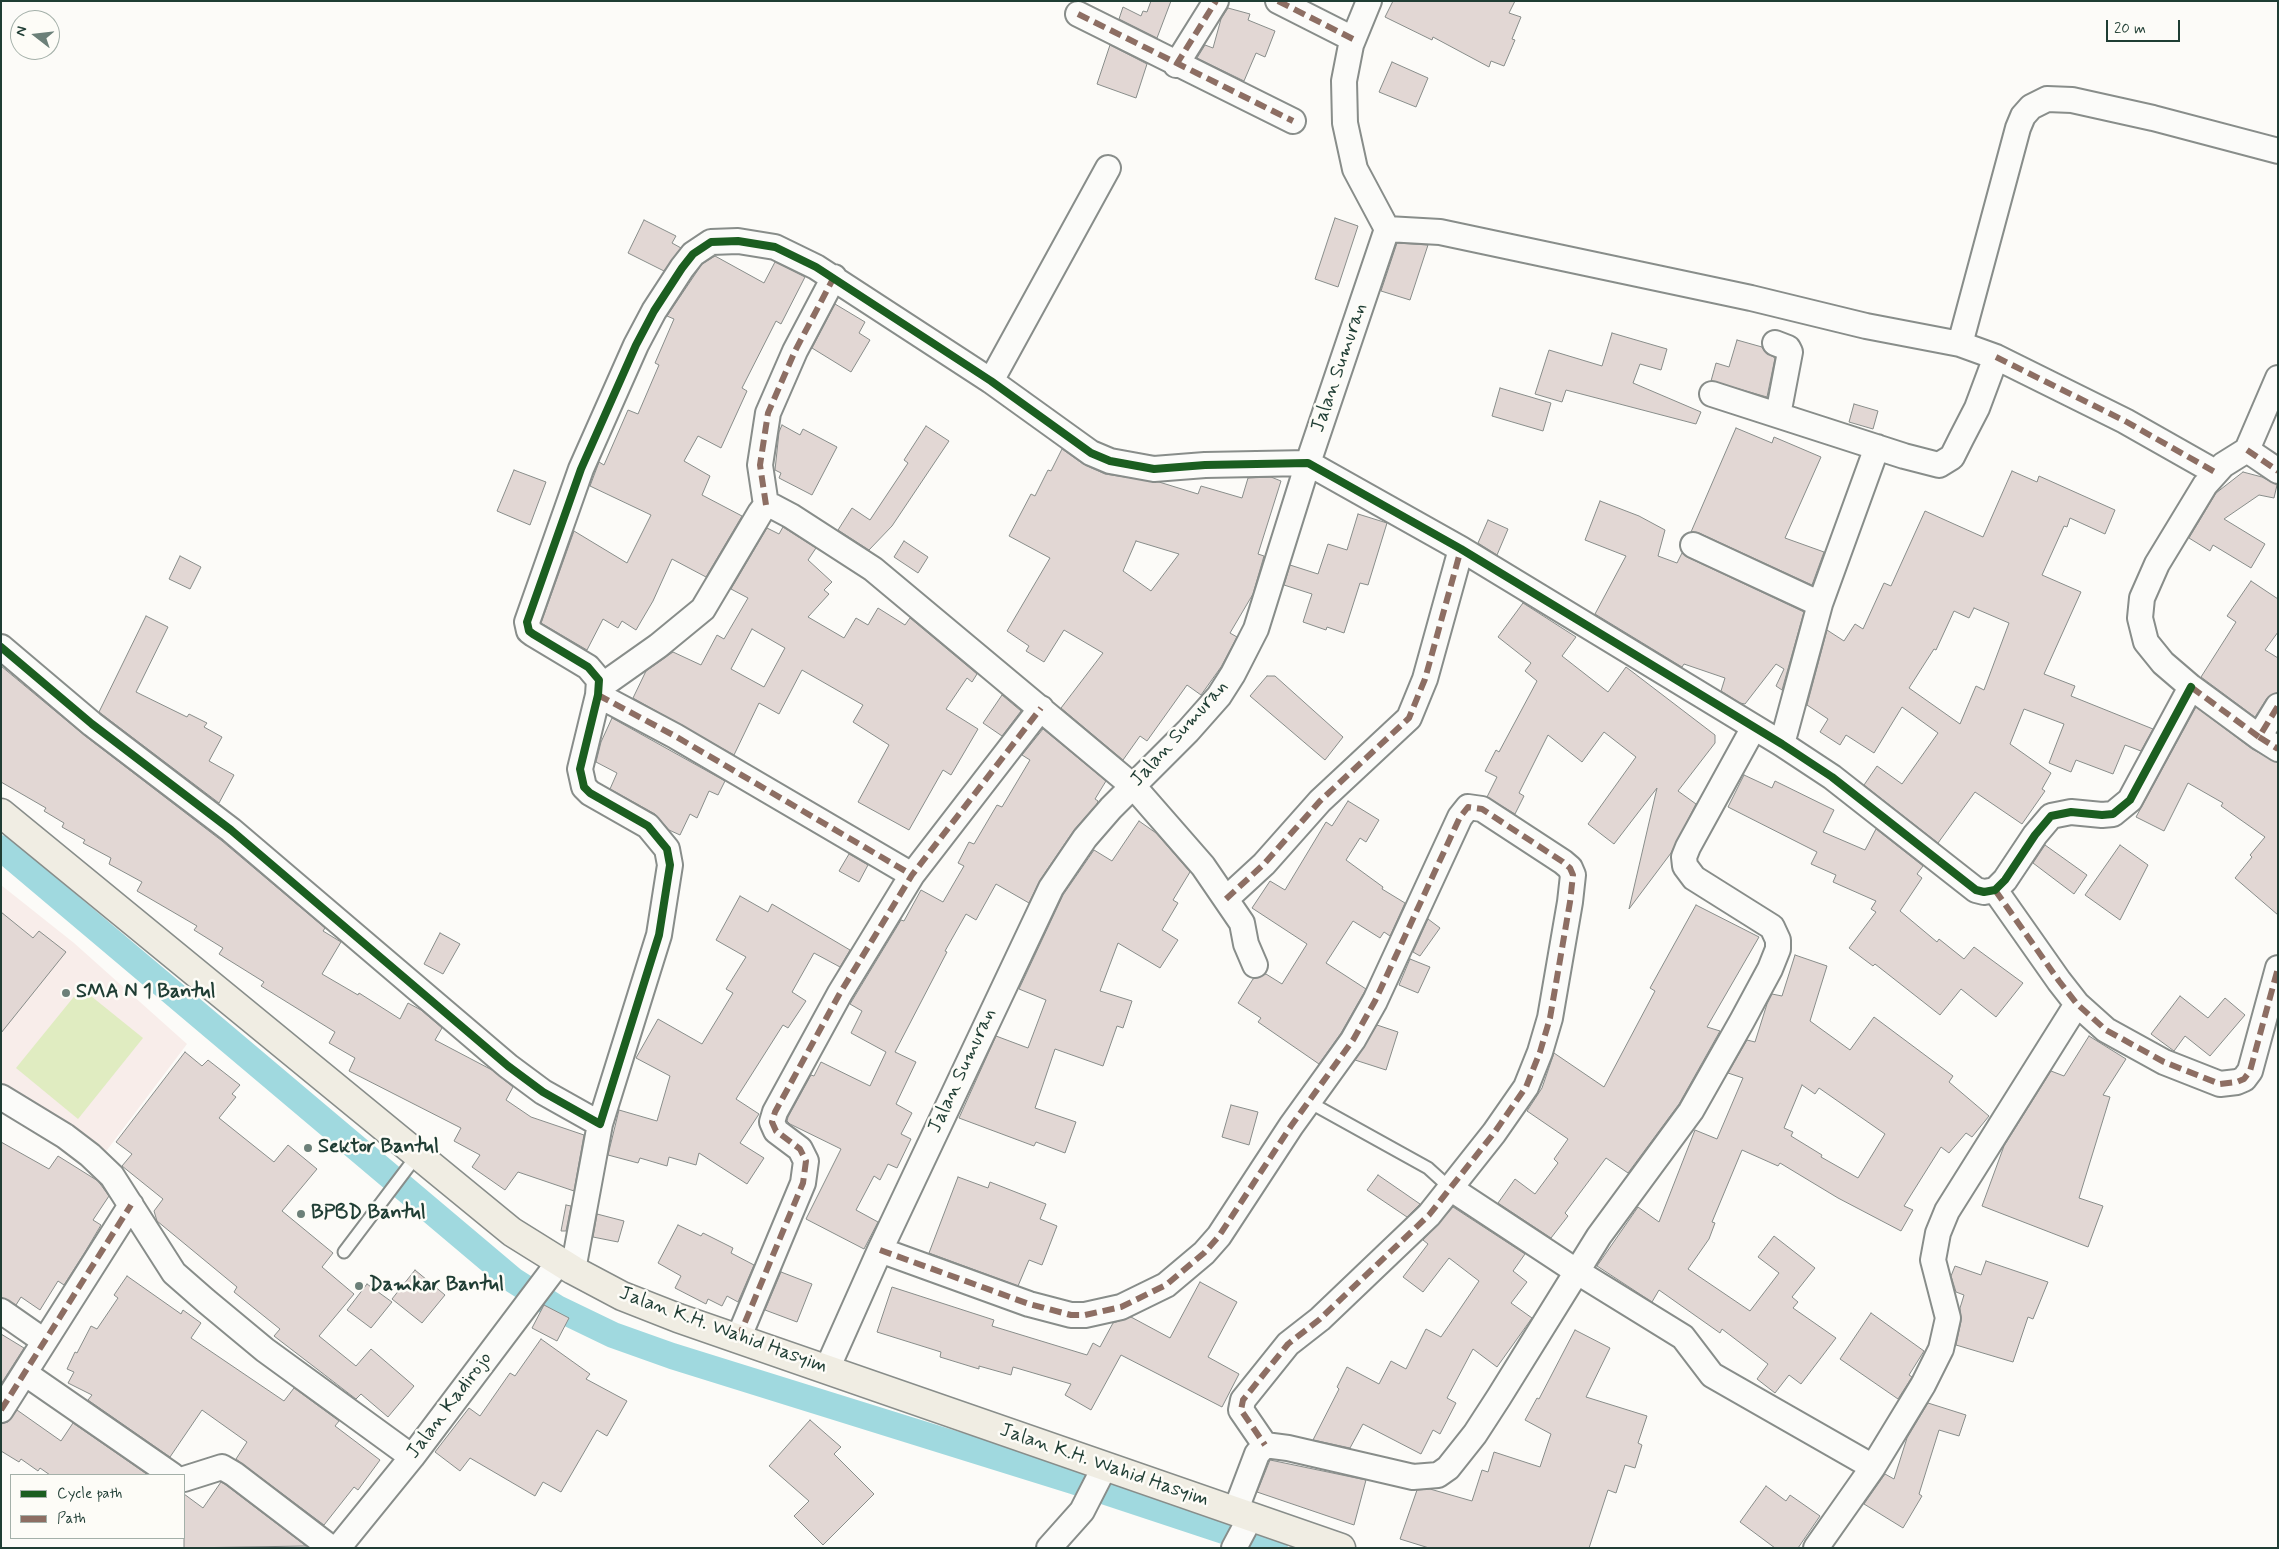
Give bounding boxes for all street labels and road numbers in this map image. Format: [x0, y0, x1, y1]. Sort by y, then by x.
street label: Jalan Sumuran [1307, 300, 1373, 436]
street label: Jalan Sumuran [1126, 676, 1234, 792]
street label: Jalan Sumuran [924, 1005, 1002, 1137]
street label: Jalan K.H. Wahid Hasyim [616, 1282, 830, 1380]
street label: Jalan Kadirojo [402, 1348, 498, 1464]
street label: Jalan K.H. Wahid Hasyim [996, 1419, 1212, 1513]

